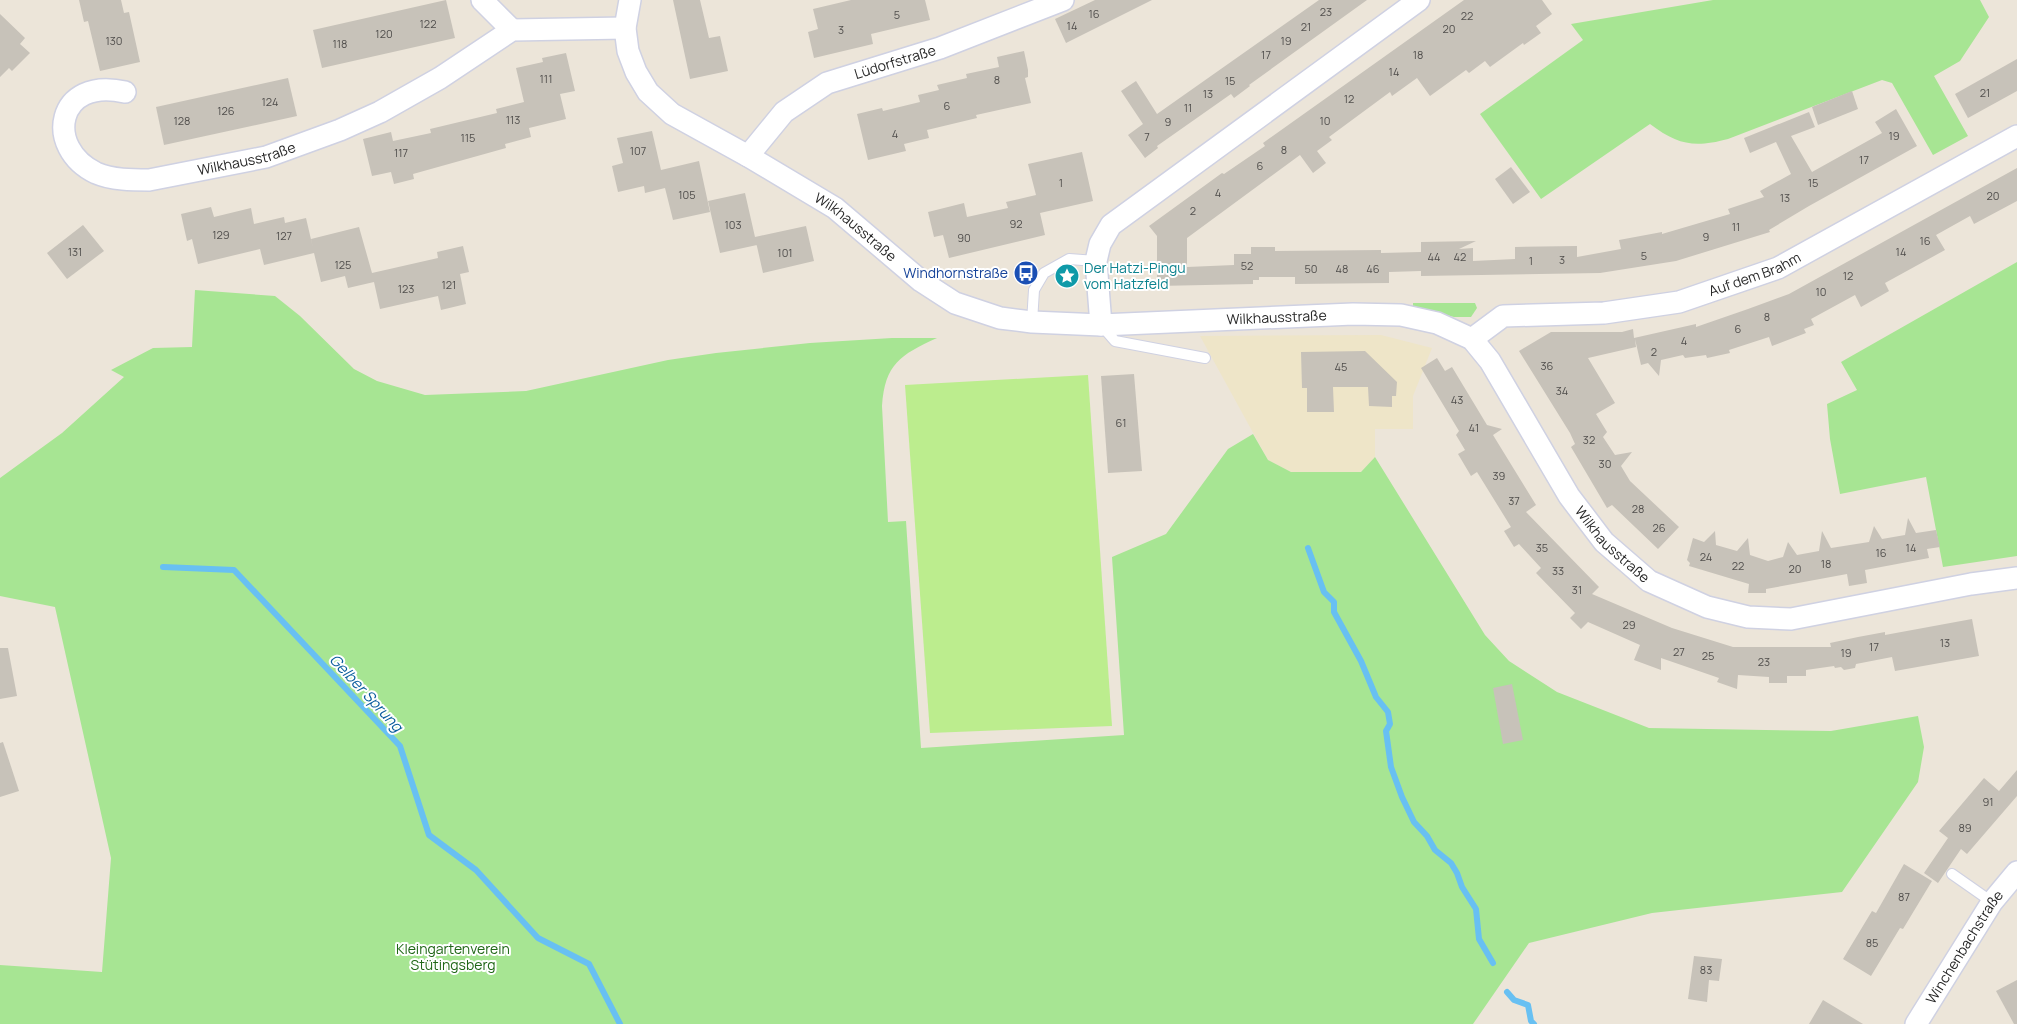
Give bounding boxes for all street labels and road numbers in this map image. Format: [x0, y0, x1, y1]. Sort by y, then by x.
street label: Lüdorfstraße [852, 40, 938, 83]
street label: Wilkhausstraße [196, 137, 298, 179]
street label: Wilkhausstraße [811, 188, 901, 265]
street label: Auf dem Brahm [1706, 247, 1804, 300]
street label: Wilkhausstraße [1226, 305, 1327, 329]
street label: Wilkhausstraße [1571, 502, 1654, 587]
street label: Winchenbachstraße [1921, 886, 2007, 1007]

